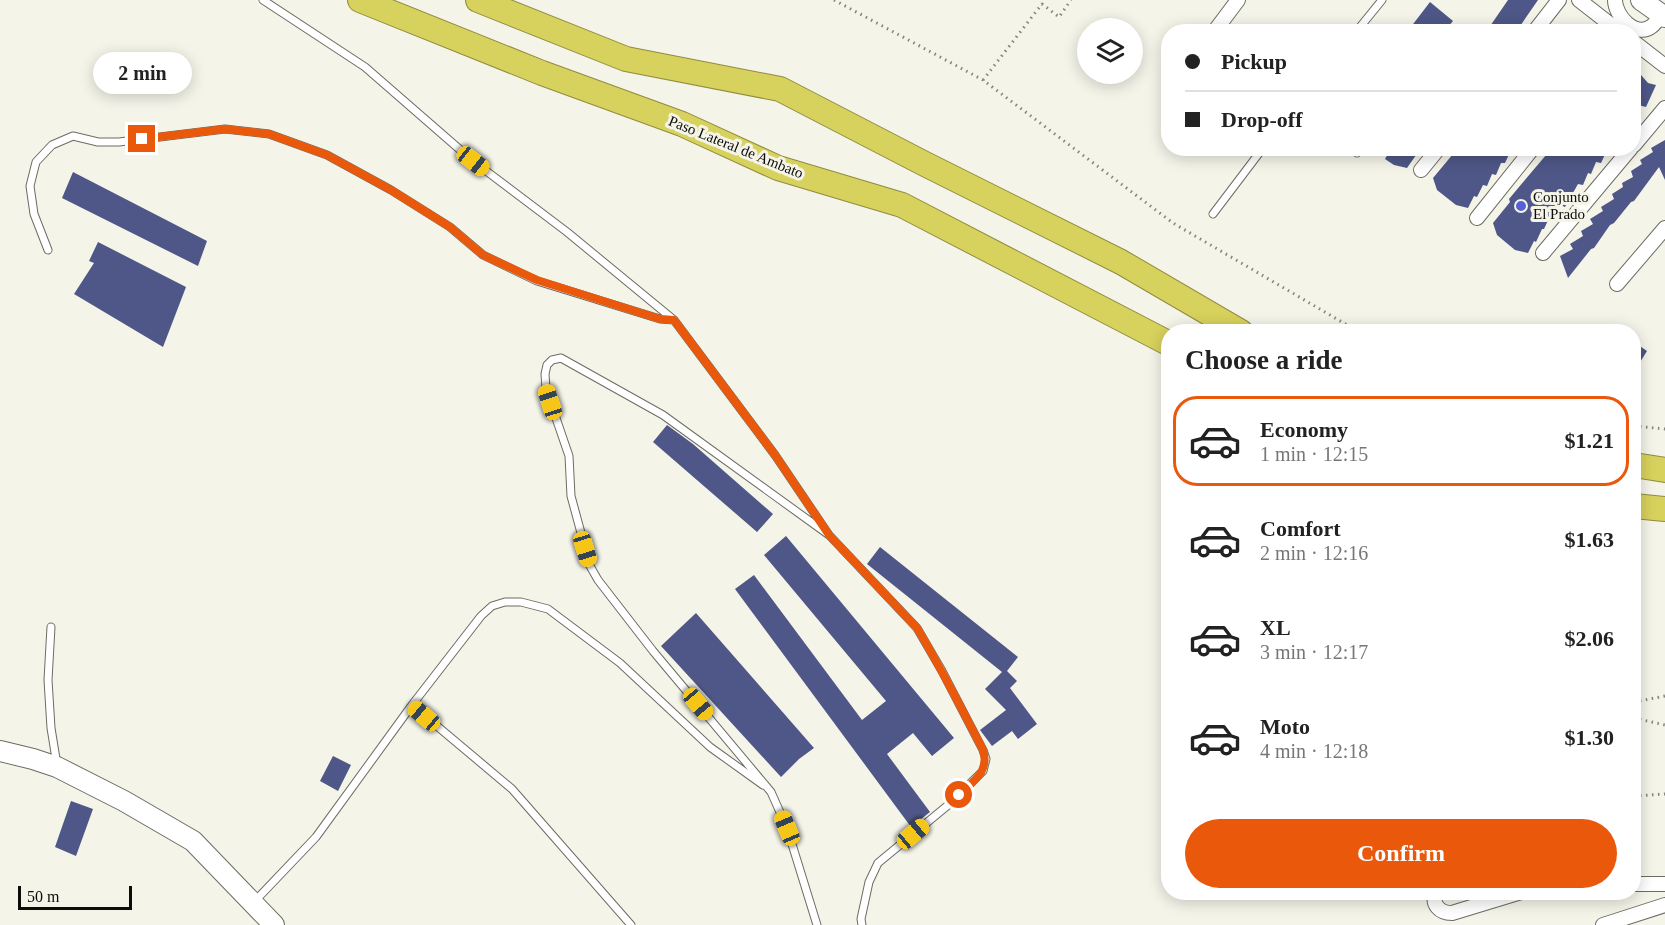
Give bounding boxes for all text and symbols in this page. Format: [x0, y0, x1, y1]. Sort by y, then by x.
map controls [1077, 18, 1143, 84]
button: layers [1077, 18, 1143, 84]
text: Pickup [1221, 49, 1287, 74]
callout: 2 min [92, 52, 192, 94]
text: 2 min [118, 62, 167, 84]
text: Drop-off [1221, 107, 1302, 132]
street label: Paso Lateral de Ambato [666, 113, 806, 181]
route end [128, 125, 155, 152]
car [453, 143, 493, 179]
place label: Conjunto El Prado [1533, 189, 1589, 222]
marker: Conjunto El Prado [1514, 199, 1528, 213]
text: Choose a ride [1185, 345, 1343, 375]
car [536, 382, 564, 422]
icon: car [1188, 414, 1242, 468]
text: Economy [1260, 417, 1348, 442]
text: $1.21 [1565, 428, 1614, 453]
text: 1 min · 12:15 [1260, 443, 1368, 465]
icon: car [1188, 513, 1242, 567]
text: Comfort [1260, 516, 1341, 541]
text: $1.63 [1565, 527, 1614, 552]
car [571, 529, 599, 569]
text: 2 min · 12:16 [1260, 542, 1368, 564]
icon: car [1188, 612, 1242, 666]
text: XL [1260, 615, 1291, 640]
text: $2.06 [1565, 626, 1614, 651]
text: 3 min · 12:17 [1260, 641, 1368, 663]
car [680, 684, 716, 724]
car [404, 698, 444, 734]
icon: car [1188, 711, 1242, 765]
text: Moto [1260, 714, 1310, 739]
text: $1.30 [1565, 725, 1614, 750]
text: 4 min · 12:18 [1260, 740, 1368, 762]
route start [945, 781, 972, 808]
car [772, 808, 802, 848]
car [893, 816, 933, 852]
button: Confirm [1185, 819, 1617, 888]
scale bar [18, 883, 132, 910]
text: 50 m [27, 888, 59, 905]

